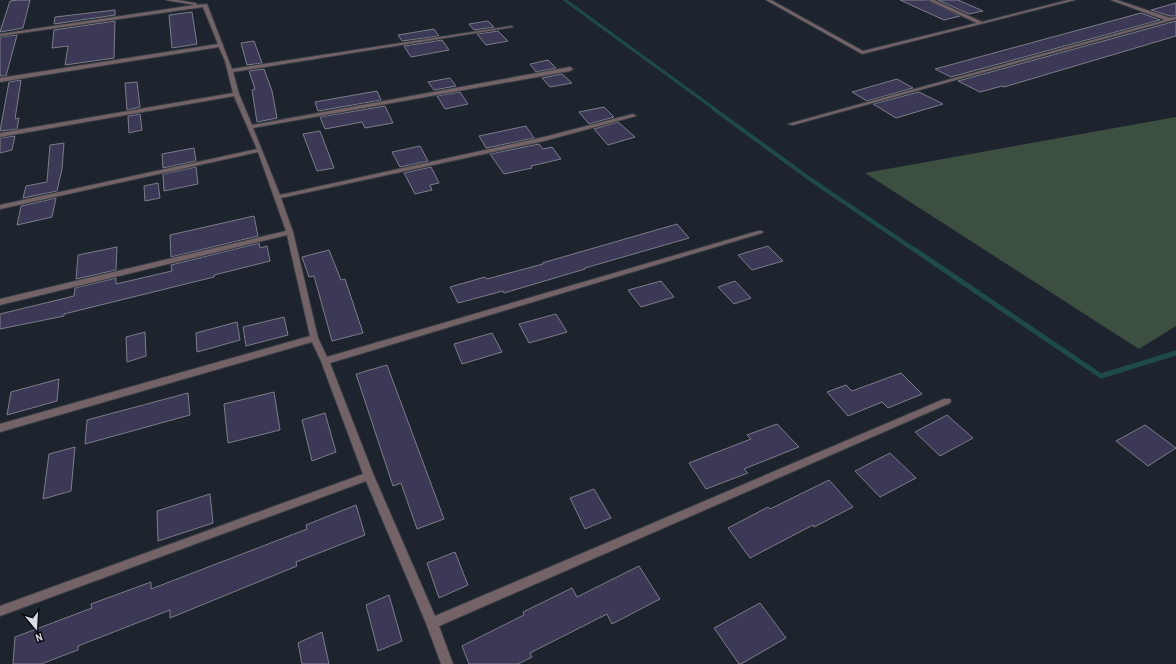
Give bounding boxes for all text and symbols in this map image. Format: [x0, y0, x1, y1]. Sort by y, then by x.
north arrow [16, 608, 56, 648]
text: N [34, 630, 44, 645]

